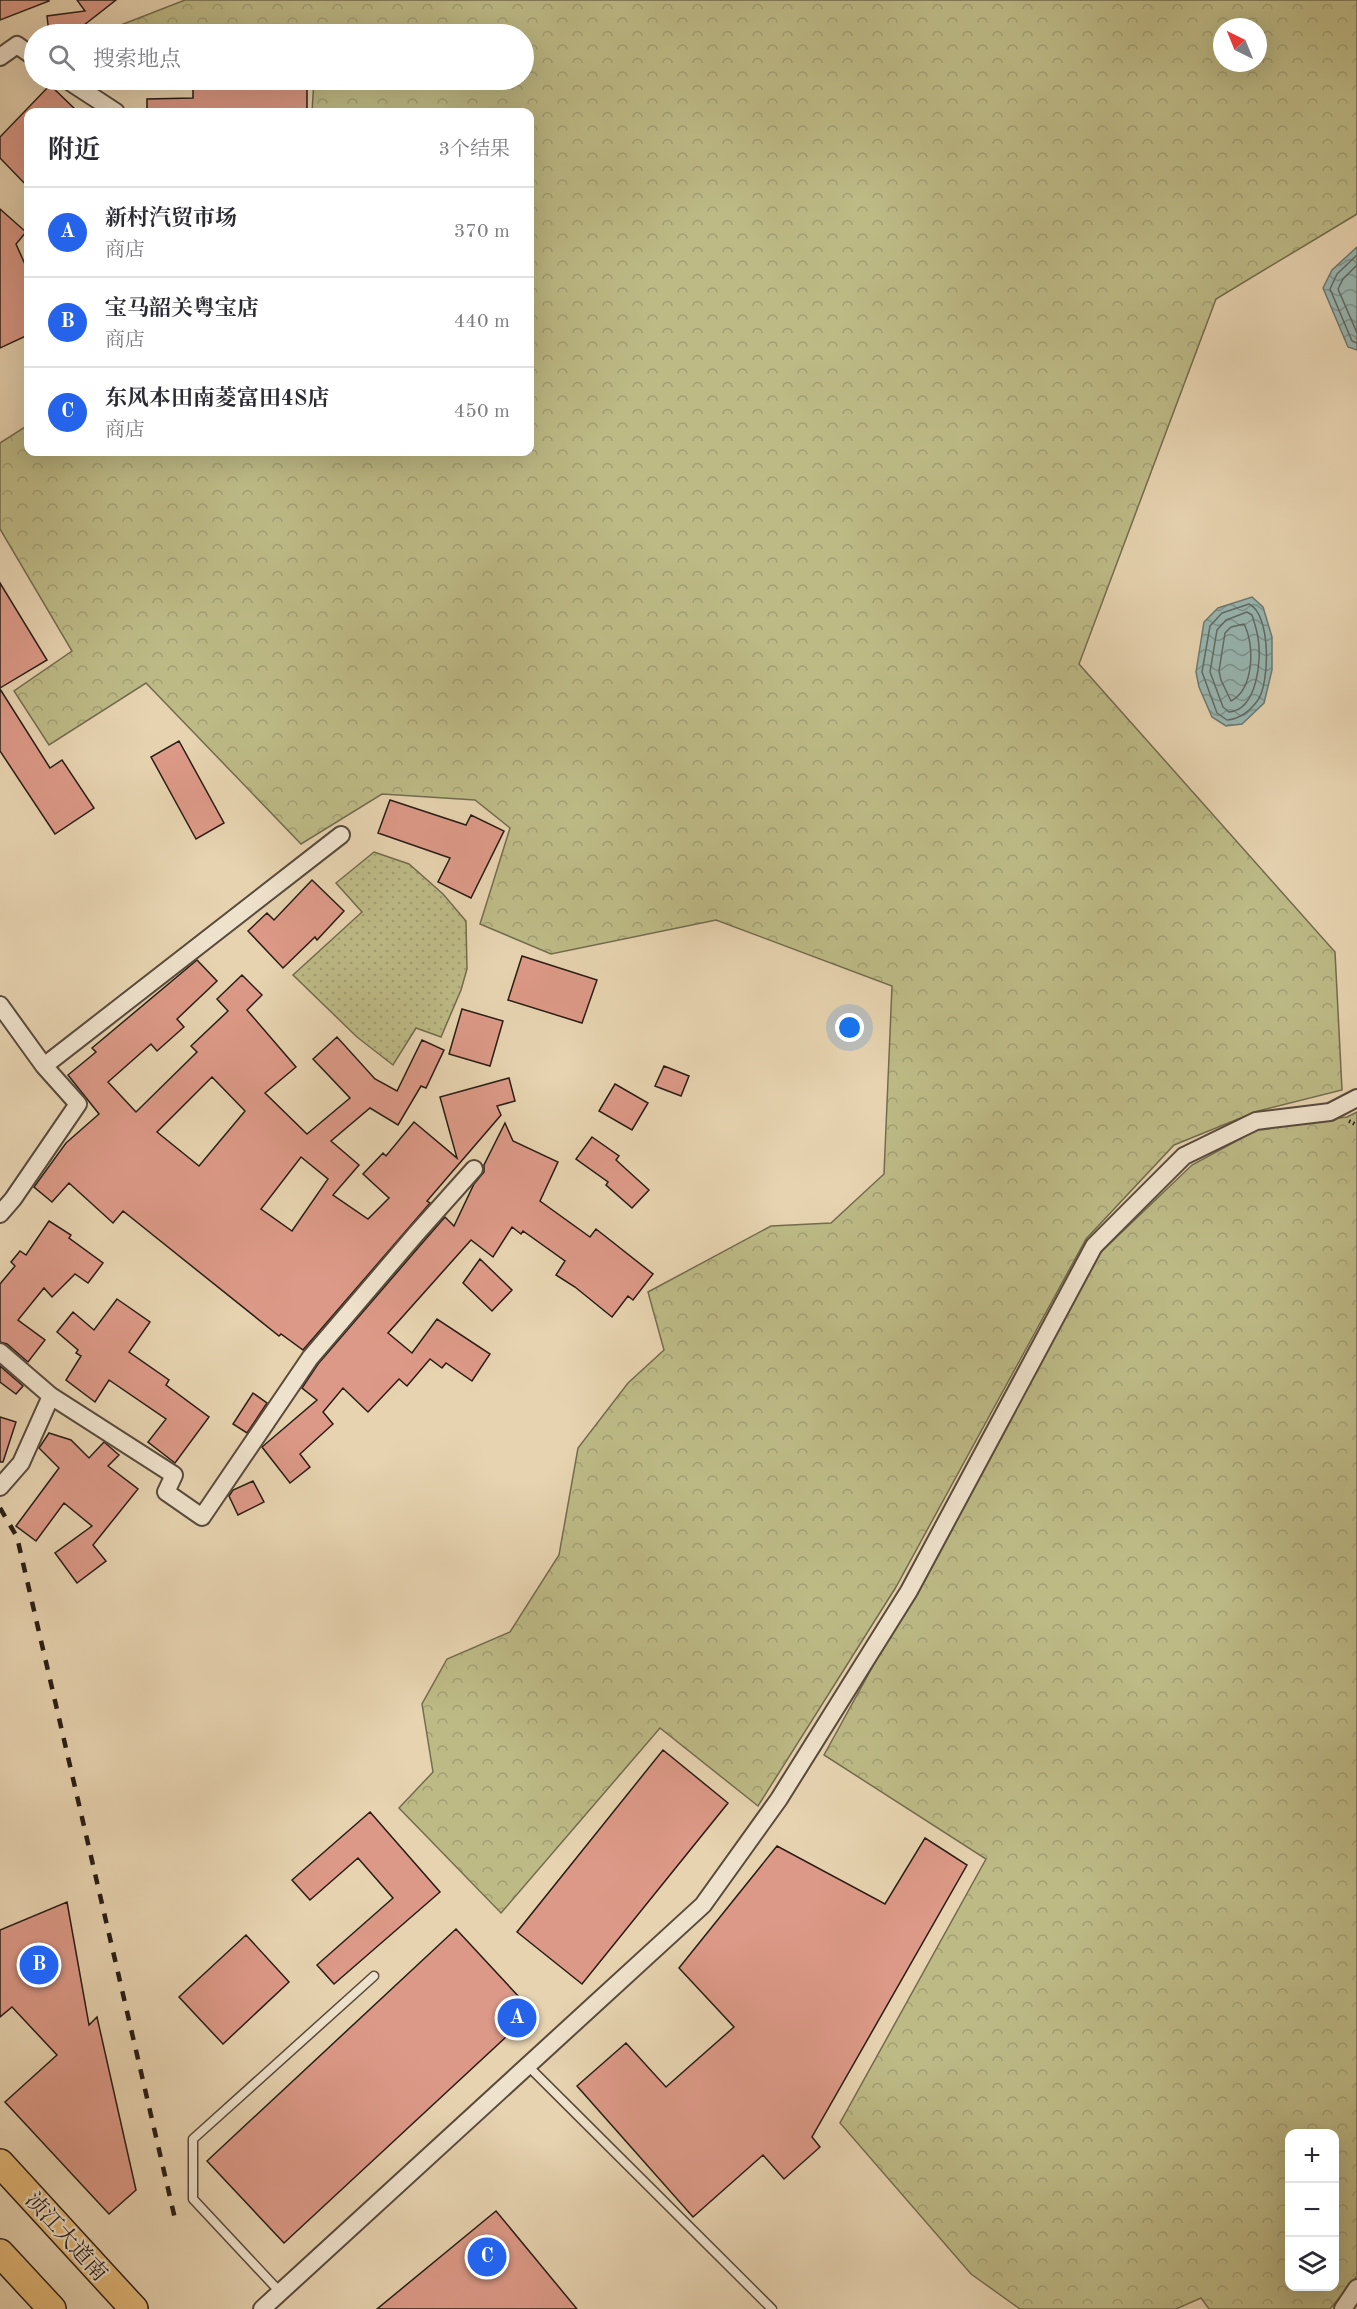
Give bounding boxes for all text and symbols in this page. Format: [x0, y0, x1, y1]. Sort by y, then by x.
north arrow [1213, 18, 1267, 72]
search box [24, 24, 534, 90]
icon: search [45, 41, 78, 74]
text: 搜索地点 [93, 49, 181, 71]
text: 附近 [48, 138, 100, 164]
text: 3个结果 [438, 140, 510, 160]
text: 新村汽贸市场 [105, 208, 237, 230]
text: A [60, 222, 75, 242]
text: 370 m [454, 222, 510, 242]
text: 商店 [105, 241, 145, 261]
text: 宝马韶关粤宝店 [105, 298, 259, 320]
text: B [60, 312, 75, 332]
text: 440 m [454, 312, 510, 332]
text: 商店 [105, 331, 145, 351]
text: 东风本田南菱富田4S店 [105, 388, 329, 410]
text: C [61, 402, 74, 422]
text: 450 m [454, 402, 510, 422]
text: 商店 [105, 421, 145, 441]
your location [835, 1013, 864, 1042]
pin: B [20, 1942, 58, 1988]
pin: A [498, 1996, 536, 2040]
map controls [1285, 2129, 1339, 2291]
button: + [1285, 2129, 1339, 2183]
button: − [1285, 2183, 1339, 2237]
street label: 浈江大道南 [21, 2188, 112, 2286]
pin: C [468, 2234, 506, 2280]
button: layers [1285, 2237, 1339, 2291]

